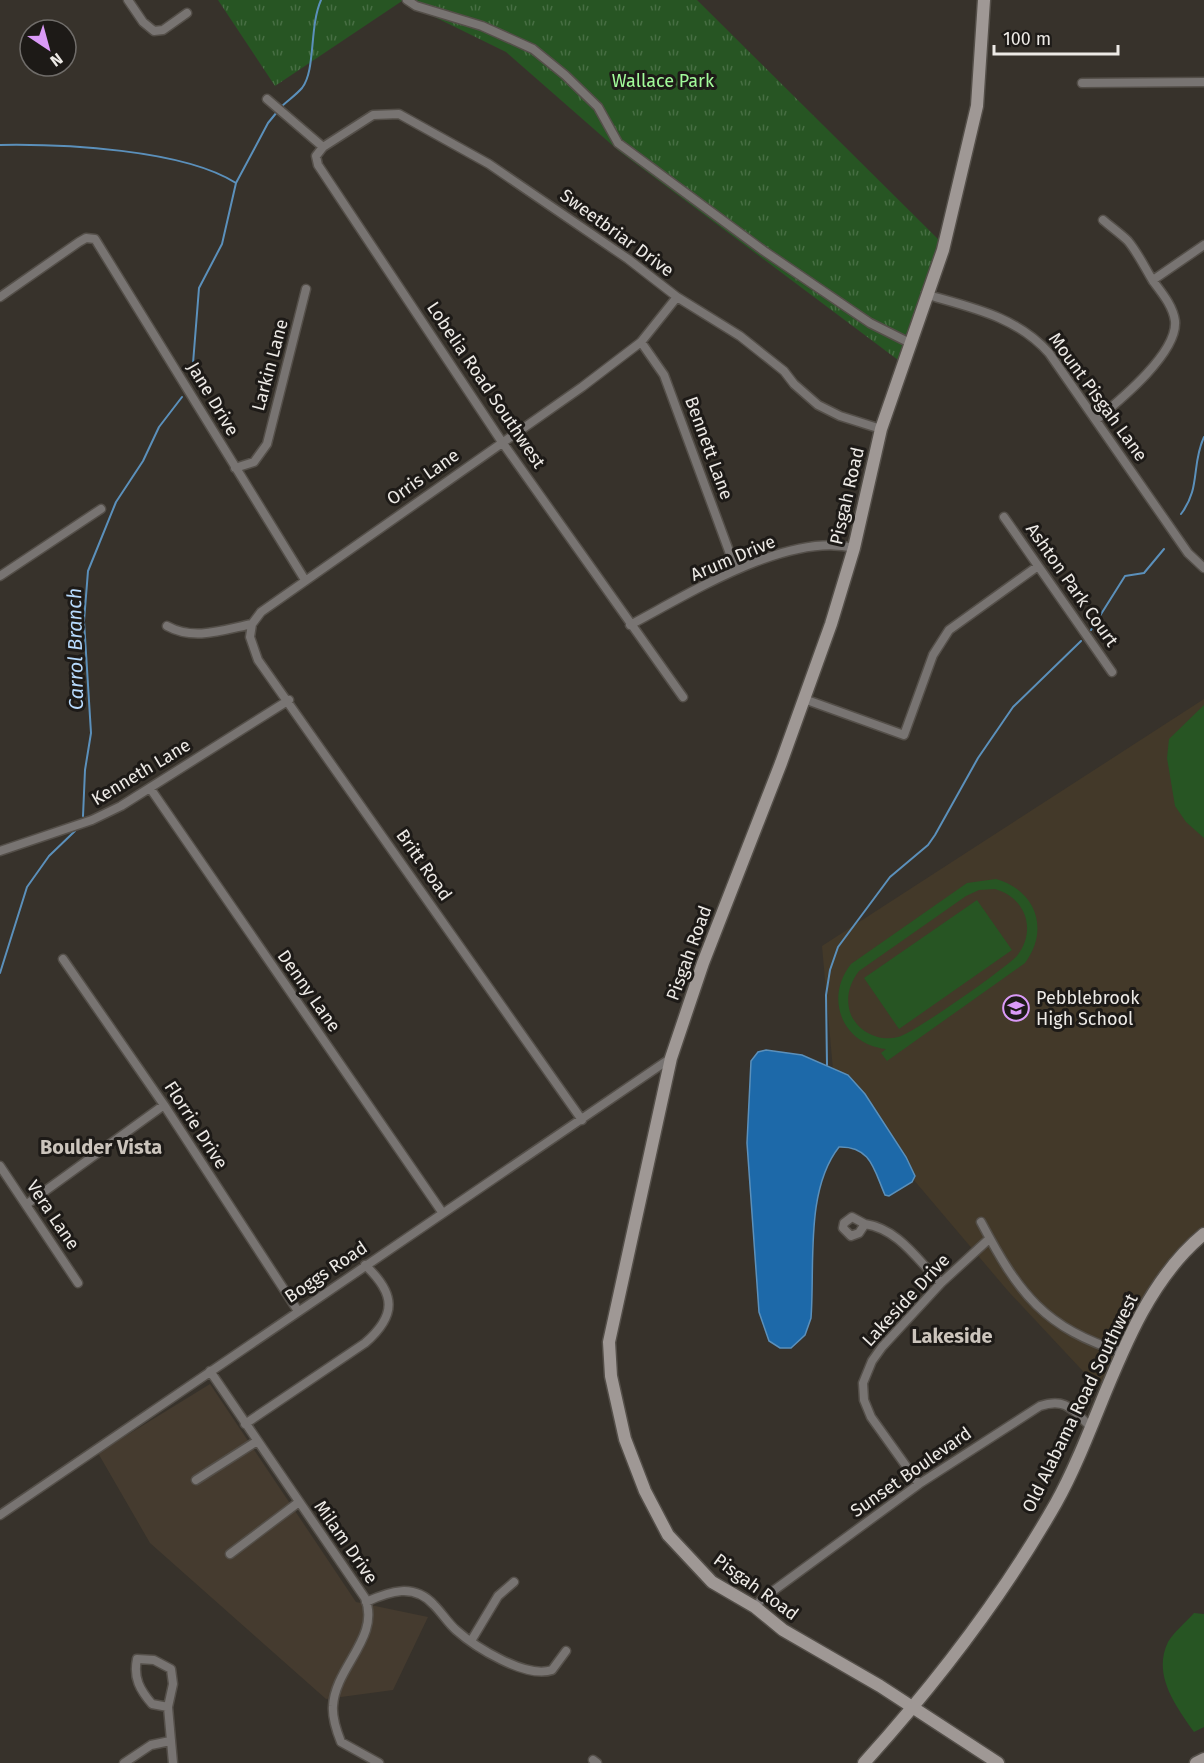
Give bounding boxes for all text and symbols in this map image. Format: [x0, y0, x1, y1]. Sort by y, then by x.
north arrow [18, 18, 78, 78]
scale bar [994, 18, 1118, 56]
text: 100 m [1003, 28, 1051, 50]
text: N [47, 49, 66, 71]
park label: Wallace Park [612, 70, 715, 92]
street label: Sweetbriar Drive [556, 184, 678, 282]
street label: Lobelia Road Southwest [422, 298, 550, 473]
street label: Larkin Lane [247, 317, 293, 413]
street label: Mount Pisgah Lane [1044, 328, 1152, 466]
street label: Jane Drive [182, 358, 244, 440]
street label: Bennett Lane [680, 393, 738, 503]
street label: Orris Lane [382, 444, 464, 510]
street label: Pisgah Road [825, 445, 869, 547]
street label: Ashton Park Court [1021, 519, 1123, 651]
street label: Arum Drive [687, 530, 779, 586]
water label: Carrol Branch [62, 588, 88, 710]
street label: Kenneth Lane [87, 734, 195, 810]
street label: Britt Road [391, 825, 457, 905]
street label: Pisgah Road [662, 902, 716, 1004]
street label: Denny Lane [273, 946, 345, 1036]
place label: Pebblebrook High School [1036, 987, 1140, 1030]
school or university icon: Pebblebrook High School [1001, 993, 1031, 1023]
street label: Florrie Drive [160, 1077, 232, 1173]
district label: Boulder Vista [40, 1135, 162, 1159]
street label: Vera Lane [22, 1176, 84, 1254]
street label: Boggs Road [281, 1236, 371, 1308]
street label: Lakeside Drive [858, 1249, 954, 1351]
street label: Old Alabama Road Southwest [1017, 1290, 1143, 1516]
district label: Lakeside [911, 1324, 993, 1348]
street label: Sunset Boulevard [846, 1422, 976, 1522]
street label: Milam Drive [309, 1496, 383, 1588]
street label: Pisgah Road [709, 1549, 803, 1625]

